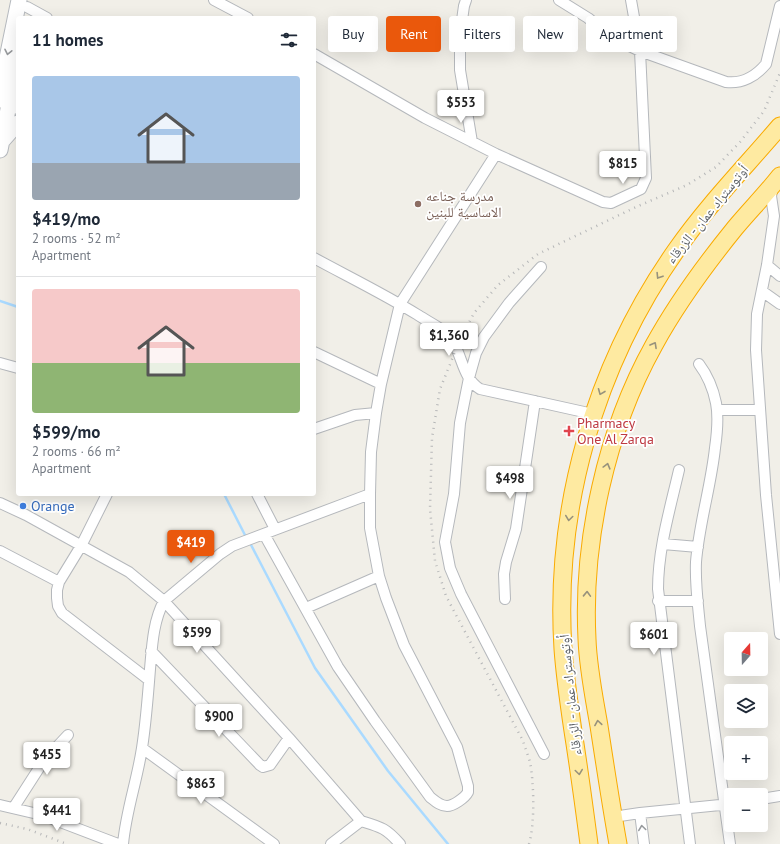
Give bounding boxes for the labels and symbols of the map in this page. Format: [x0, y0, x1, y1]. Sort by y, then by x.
one-way arrow [5, 49, 13, 55]
pin: $553 [437, 90, 485, 124]
pin: $815 [599, 151, 647, 185]
street label: أوتوستراد عمان - الزرقاء [662, 161, 752, 267]
place label: مدرسة جناعه الاساسية للبنين [426, 187, 501, 221]
marker: مدرسة جناعه الاساسية للبنين [413, 199, 423, 209]
one-way arrow [656, 272, 664, 279]
pin: $1,360 [416, 323, 482, 357]
one-way arrow [649, 342, 657, 349]
one-way arrow [597, 389, 605, 396]
place label: Pharmacy One Al Zarqa [577, 414, 654, 448]
marker: Pharmacy One Al Zarqa [564, 426, 574, 436]
one-way arrow [602, 463, 610, 469]
pin: $498 [486, 466, 534, 500]
place label: Orange [31, 497, 75, 515]
marker: Orange [18, 501, 28, 511]
one-way arrow [565, 515, 574, 521]
pin: $419 [167, 530, 215, 564]
one-way arrow [583, 591, 591, 597]
pin: $599 [173, 620, 221, 654]
pin: $601 [630, 622, 678, 656]
north arrow [724, 632, 768, 676]
street label: أوتوستراد عمان - الزرقاء [555, 633, 585, 757]
pin: $900 [195, 704, 243, 738]
one-way arrow [594, 720, 603, 726]
pin: $455 [23, 742, 71, 776]
one-way arrow [574, 769, 583, 775]
pin: $863 [177, 771, 225, 805]
pin: $441 [33, 798, 81, 832]
one-way arrow [638, 825, 647, 832]

